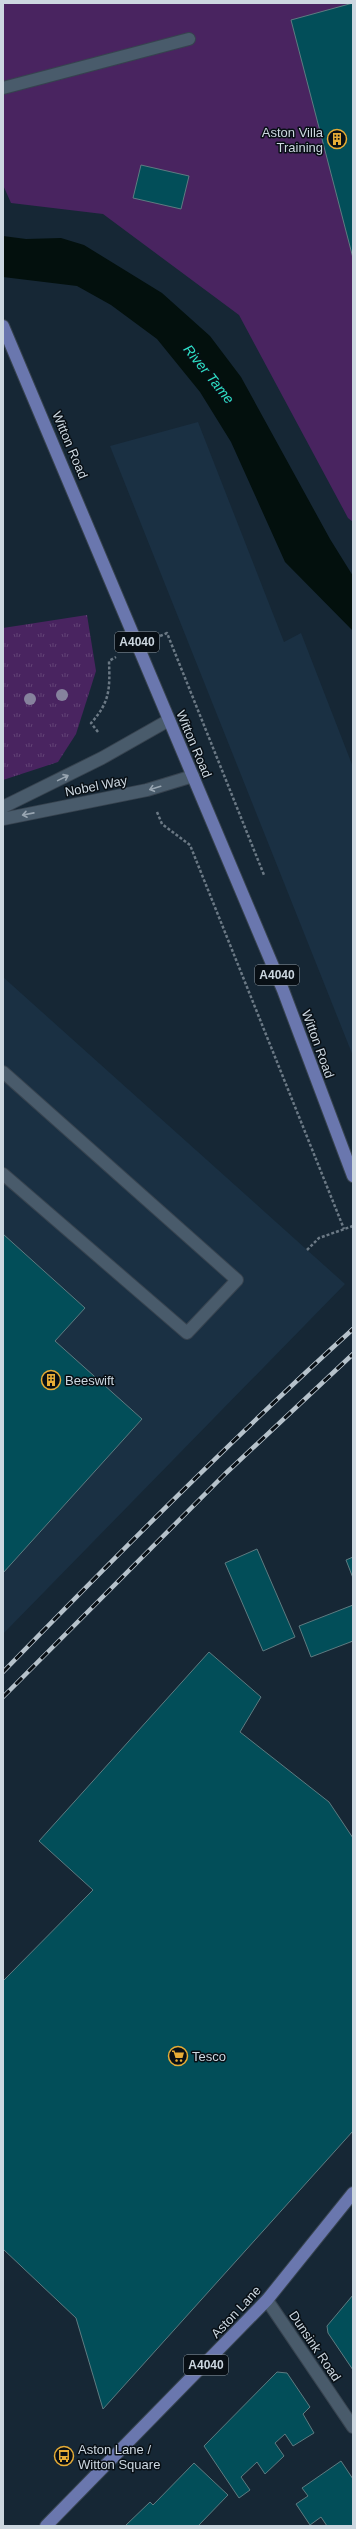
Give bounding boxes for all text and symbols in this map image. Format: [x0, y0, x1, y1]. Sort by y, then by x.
place label: Aston Villa Training [262, 125, 324, 155]
building icon: Aston Villa Training [326, 128, 348, 150]
water label: River Tame [180, 341, 238, 407]
street label: Witton Road [49, 409, 91, 481]
road number: A4040 [115, 632, 159, 652]
street label: Witton Road [173, 708, 215, 780]
one-way arrow [57, 773, 69, 781]
street label: Nobel Way [64, 773, 129, 799]
one-way arrow [149, 785, 162, 792]
one-way arrow [22, 811, 35, 819]
road number: A4040 [255, 965, 299, 985]
street label: Witton Road [299, 1008, 337, 1080]
building icon: Beeswift [40, 1369, 62, 1391]
place label: Beeswift [65, 1373, 115, 1388]
supermarket icon: Tesco [167, 2045, 189, 2067]
place label: Tesco [192, 2049, 226, 2064]
street label: Aston Lane [208, 2283, 264, 2341]
street label: Dunsink Road [286, 2308, 344, 2384]
road number: A4040 [184, 2355, 228, 2375]
place label: Aston Lane / Witton Square [78, 2442, 160, 2472]
bus stop icon: Aston Lane / Witton Square [53, 2445, 75, 2467]

